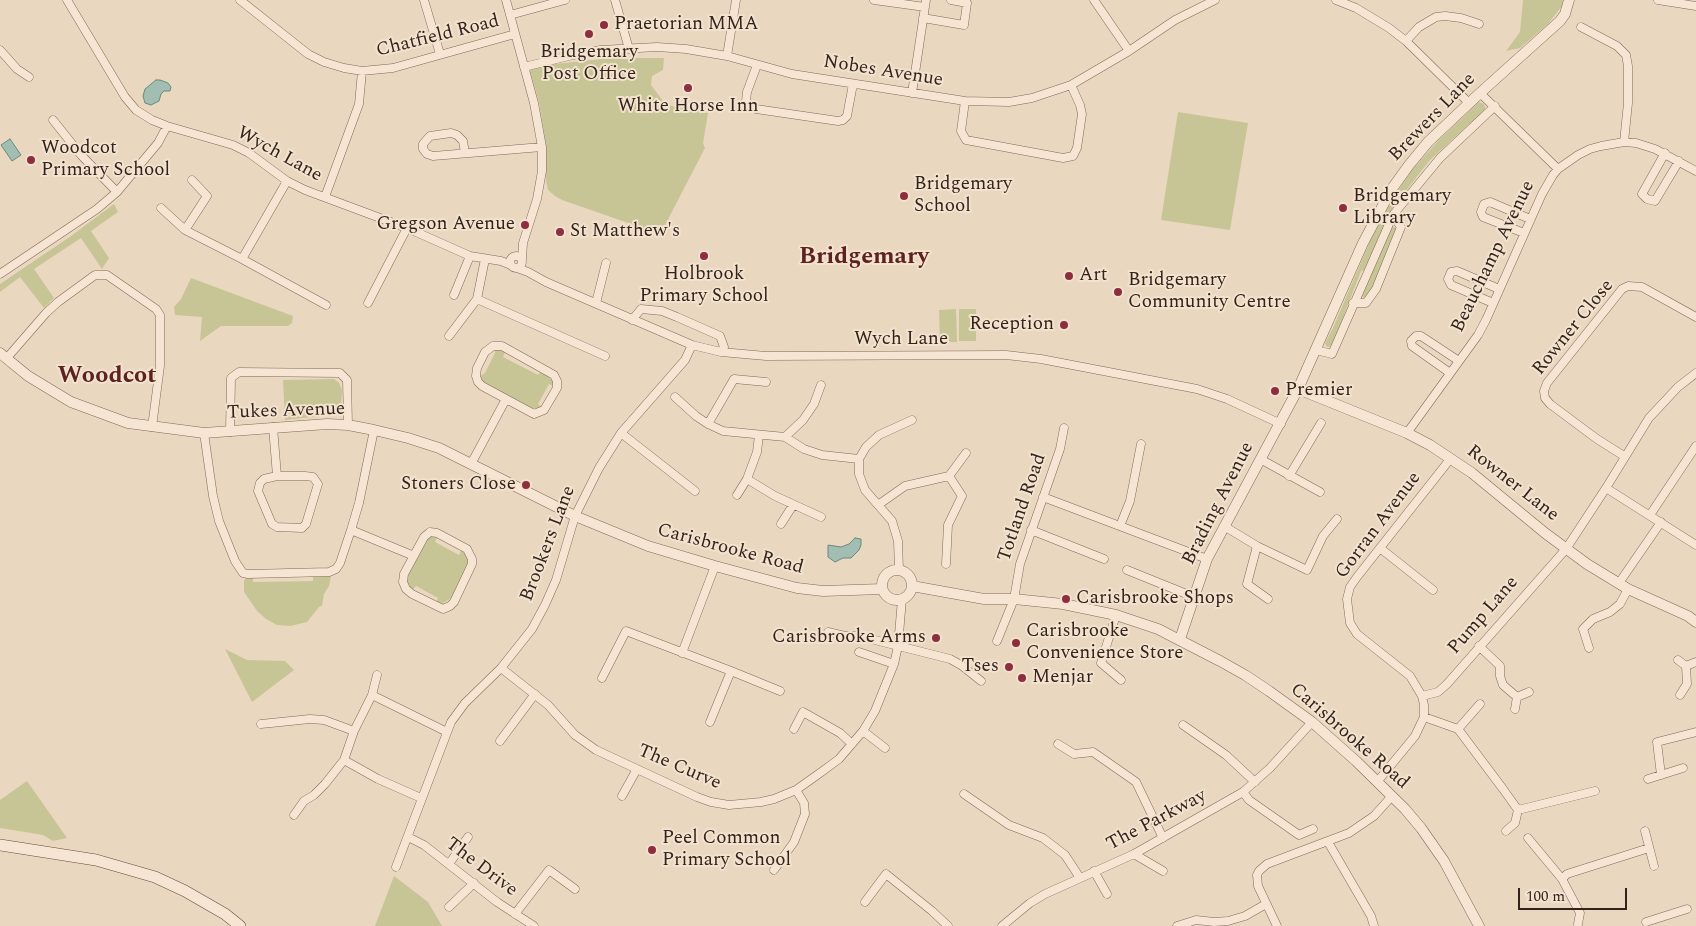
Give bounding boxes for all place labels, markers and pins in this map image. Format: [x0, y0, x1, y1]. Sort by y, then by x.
place label: Praetorian MMA [614, 14, 758, 36]
marker: Praetorian MMA [598, 19, 610, 31]
marker: Bridgemary Post Office [583, 28, 595, 40]
place label: Bridgemary Post Office [540, 42, 638, 86]
marker: White Horse Inn [682, 82, 694, 94]
place label: White Horse Inn [617, 96, 759, 118]
place label: Woodcot Primary School [41, 138, 170, 182]
marker: Woodcot Primary School [25, 154, 37, 166]
place label: Bridgemary School [914, 174, 1012, 218]
place label: Bridgemary Library [1353, 186, 1451, 230]
marker: Bridgemary School [898, 190, 910, 202]
marker: Bridgemary Library [1337, 202, 1349, 214]
place label: Gregson Avenue [376, 214, 515, 236]
marker: Gregson Avenue [519, 219, 531, 231]
place label: St Matthew's [570, 221, 680, 243]
marker: St Matthew's [554, 226, 566, 238]
marker: Holbrook Primary School [698, 250, 710, 262]
place label: Holbrook Primary School [639, 264, 769, 308]
place label: Art [1079, 265, 1108, 287]
marker: Art [1063, 270, 1075, 282]
place label: Bridgemary Community Centre [1128, 270, 1291, 314]
marker: Bridgemary Community Centre [1112, 286, 1124, 298]
place label: Reception [969, 314, 1054, 336]
marker: Reception [1058, 319, 1070, 331]
place label: Premier [1285, 380, 1353, 402]
marker: Premier [1269, 385, 1281, 397]
place label: Stoners Close [401, 474, 516, 496]
marker: Stoners Close [520, 479, 532, 491]
place label: Carisbrooke Shops [1076, 588, 1234, 610]
marker: Carisbrooke Shops [1060, 593, 1072, 605]
place label: Carisbrooke Convenience Store [1026, 621, 1183, 665]
place label: Carisbrooke Arms [772, 627, 926, 649]
marker: Carisbrooke Arms [930, 632, 942, 644]
marker: Carisbrooke Convenience Store [1010, 637, 1022, 649]
place label: Tses [962, 656, 999, 678]
marker: Tses [1003, 661, 1015, 673]
place label: Menjar [1032, 667, 1093, 689]
marker: Menjar [1016, 672, 1028, 684]
place label: Peel Common Primary School [662, 828, 791, 872]
marker: Peel Common Primary School [646, 844, 658, 856]

